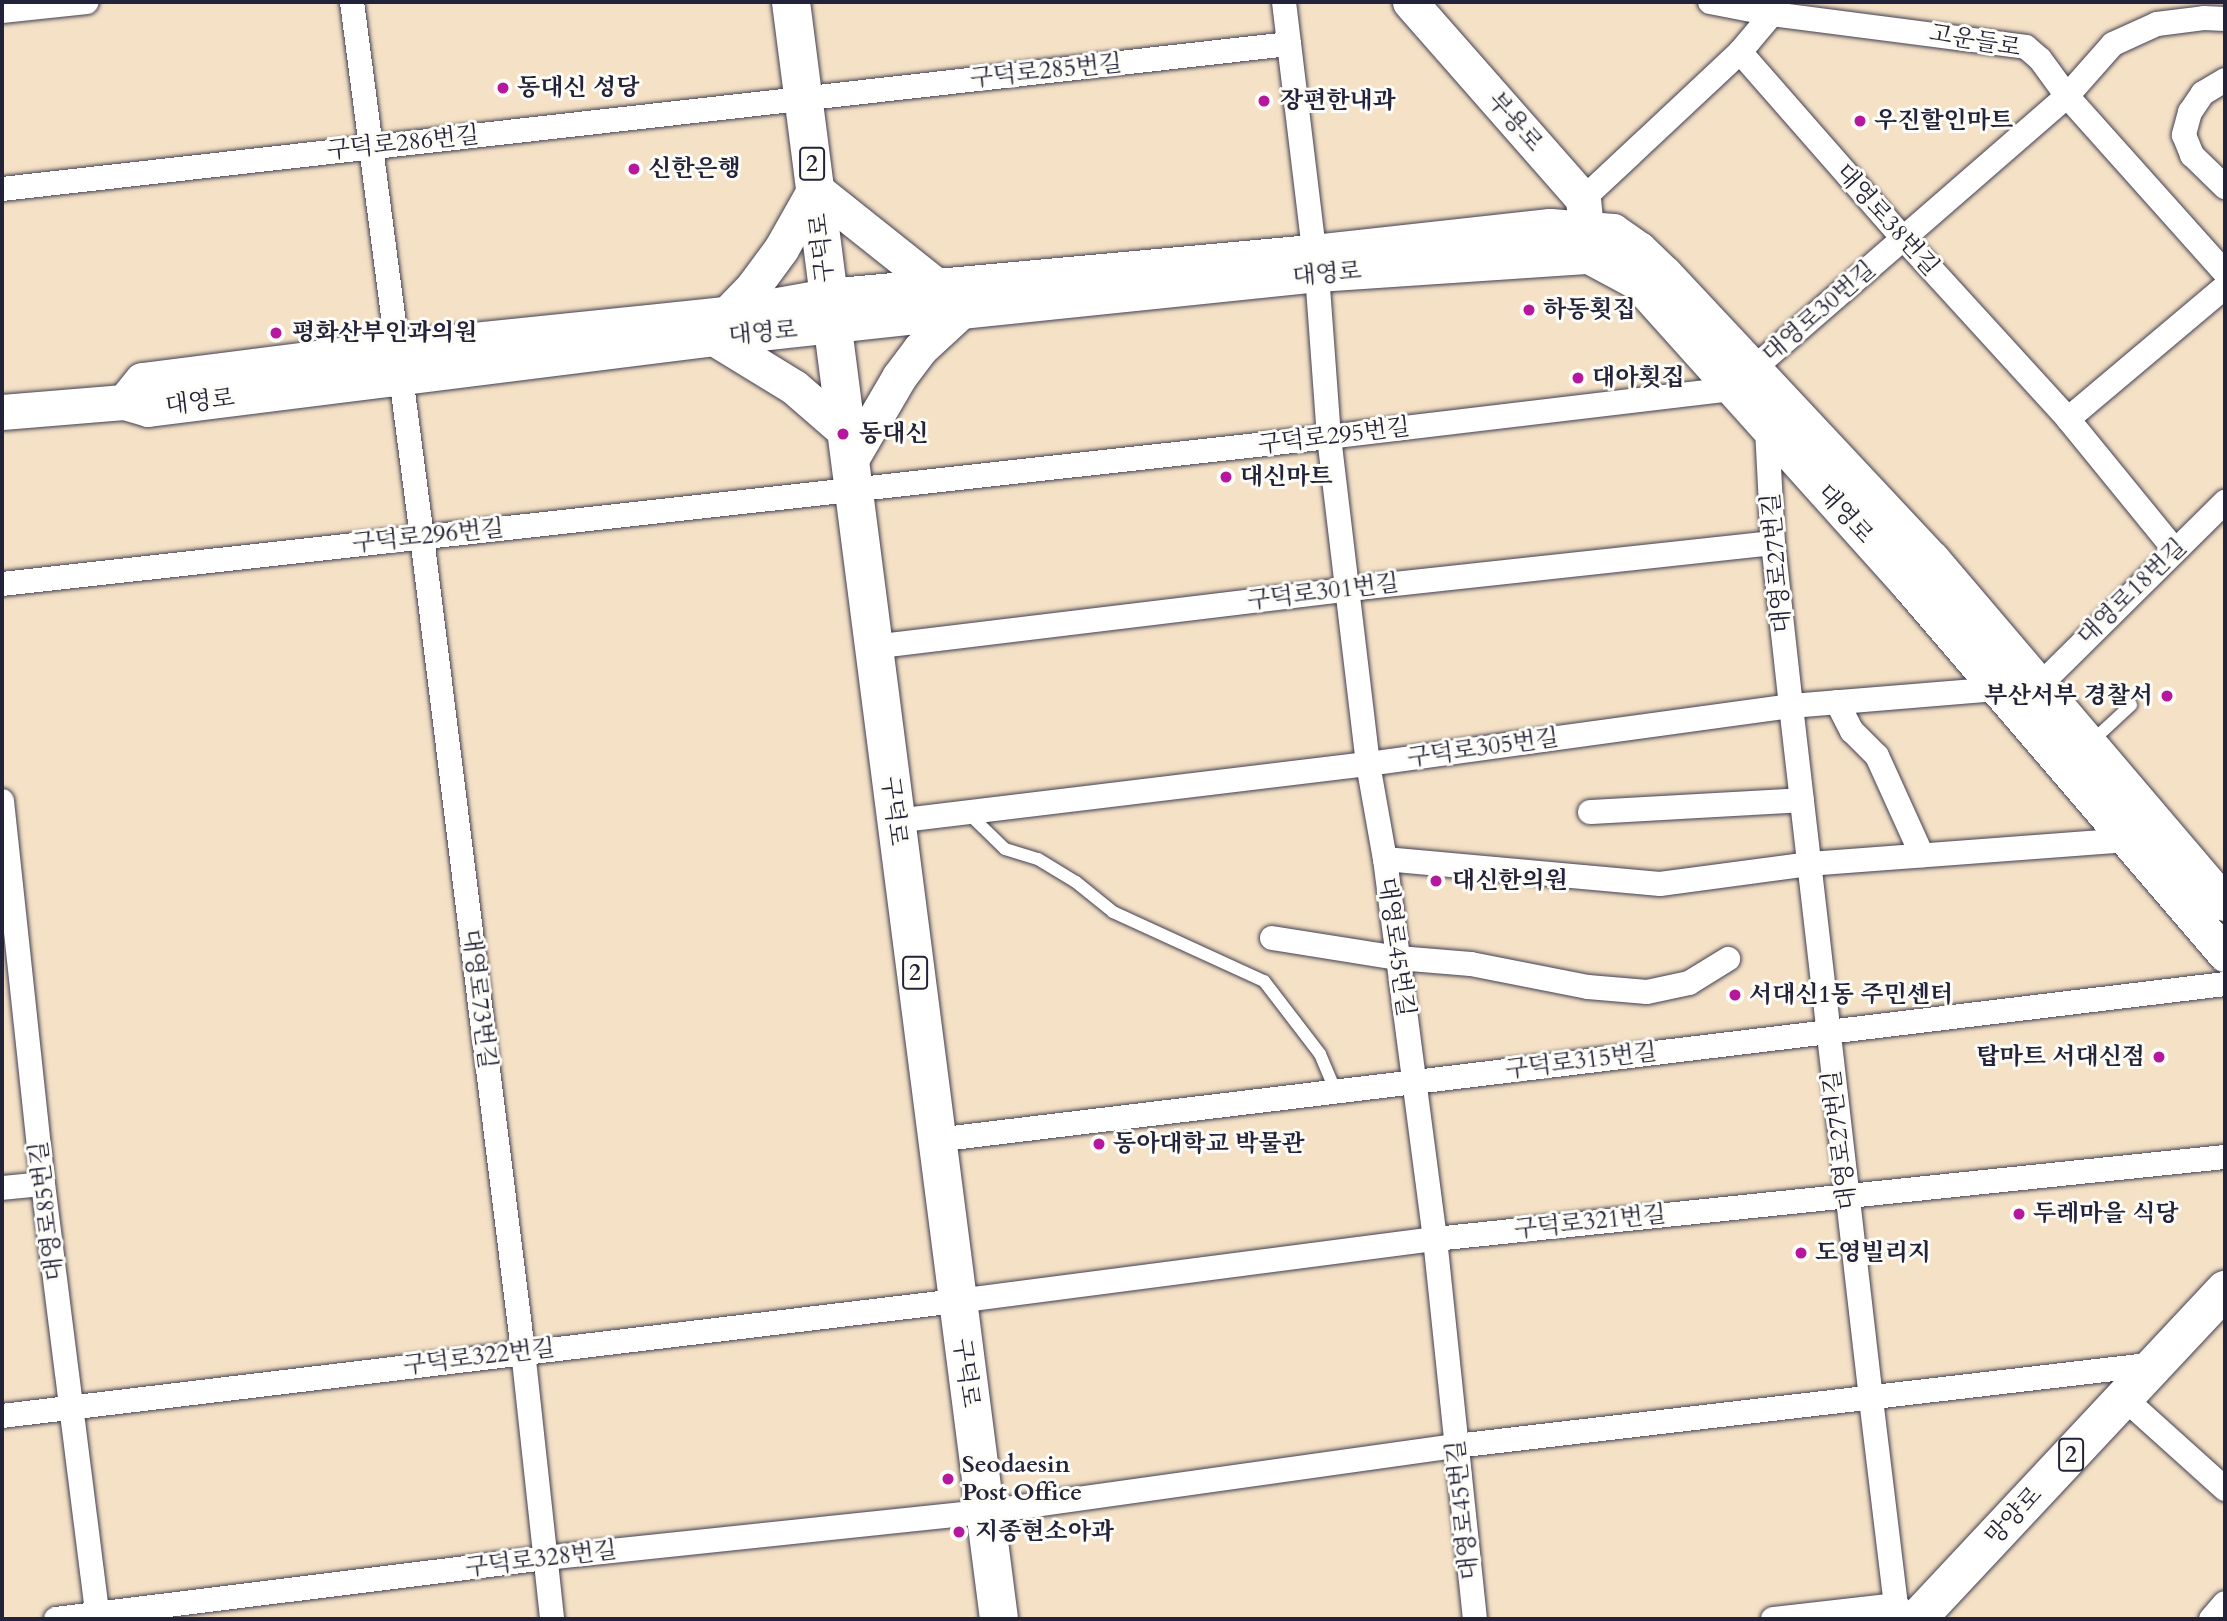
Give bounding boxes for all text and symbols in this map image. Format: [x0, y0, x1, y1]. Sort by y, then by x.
street label: 고운들로 [1927, 19, 2023, 63]
street label: 구덕로285번길 [969, 49, 1123, 93]
place label: 동대신 성당 [517, 74, 639, 102]
marker: 동대신 성당 [495, 80, 511, 96]
street label: 부용로 [1481, 86, 1549, 158]
place label: 장편한내과 [1280, 87, 1396, 115]
marker: 장편한내과 [1254, 91, 1274, 111]
place label: 우진할인마트 [1874, 107, 2013, 135]
marker: 우진할인마트 [1852, 113, 1868, 129]
street label: 구덕로286번길 [326, 121, 480, 165]
road number: 2 [798, 144, 826, 183]
place label: 신한은행 [648, 155, 741, 183]
street label: 대영로38번길 [1829, 158, 1945, 282]
marker: 신한은행 [626, 161, 642, 177]
street label: 구덕로 [804, 212, 840, 284]
street label: 대영로30번길 [1757, 255, 1881, 369]
street label: 대영로 [1291, 257, 1363, 291]
place label: 하동횟집 [1543, 296, 1636, 324]
marker: 하동횟집 [1521, 302, 1537, 318]
street label: 대영로 [727, 316, 799, 350]
place label: 평화산부인과의원 [292, 319, 477, 347]
marker: 평화산부인과의원 [266, 323, 286, 343]
place label: 대아횟집 [1592, 364, 1685, 392]
marker: 대아횟집 [1570, 370, 1586, 386]
street label: 대영로 [164, 383, 236, 421]
street label: 구덕로295번길 [1256, 412, 1412, 460]
place label: 동대신 [859, 420, 929, 448]
marker: 동대신 [833, 424, 853, 444]
place label: 대신마트 [1240, 463, 1333, 491]
marker: 대신마트 [1218, 469, 1234, 485]
street label: 대영로 [1811, 479, 1879, 549]
street label: 대영로27번길 [1757, 492, 1797, 634]
street label: 구덕로296번길 [351, 514, 505, 558]
street label: 대영로18번길 [2071, 533, 2193, 651]
street label: 구덕로301번길 [1245, 568, 1401, 616]
place label: 부산서부 경찰서 [1984, 682, 2153, 710]
marker: 부산서부 경찰서 [2159, 688, 2175, 704]
street label: 구덕로305번길 [1405, 723, 1561, 773]
street label: 구덕로 [875, 775, 913, 847]
place label: 대신한의원 [1452, 867, 1568, 895]
marker: 대신한의원 [1426, 871, 1446, 891]
street label: 대영로45번길 [1372, 875, 1420, 1019]
street label: 대영로73번길 [456, 928, 502, 1070]
road number: 2 [901, 954, 929, 992]
place label: 서대신1동 주민센터 [1749, 981, 1953, 1009]
marker: 서대신1동 주민센터 [1727, 987, 1743, 1003]
street label: 구덕로315번길 [1503, 1037, 1659, 1085]
place label: 탑마트 서대신점 [1976, 1043, 2145, 1071]
marker: 탑마트 서대신점 [2151, 1049, 2167, 1065]
street label: 대영로27번길 [1817, 1069, 1863, 1211]
place label: 동아대학교 박물관 [1113, 1130, 1305, 1158]
marker: 동아대학교 박물관 [1091, 1136, 1107, 1152]
street label: 대영로85번길 [24, 1140, 70, 1282]
street label: 구덕로321번길 [1513, 1200, 1667, 1244]
place label: 두레마을 식당 [2033, 1200, 2179, 1228]
marker: 두레마을 식당 [2011, 1206, 2027, 1222]
place label: 도영빌리지 [1815, 1239, 1931, 1267]
marker: 도영빌리지 [1793, 1245, 1809, 1261]
street label: 구덕로322번길 [401, 1333, 557, 1381]
street label: 구덕로 [947, 1337, 985, 1409]
road number: 2 [2057, 1436, 2085, 1474]
street label: 대영로45번길 [1441, 1439, 1485, 1581]
place label: Seodaesin Post Office [962, 1451, 1082, 1507]
marker: Seodaesin Post Office [940, 1471, 956, 1487]
street label: 망양로 [1980, 1481, 2048, 1551]
place label: 지종현소아과 [975, 1518, 1114, 1546]
marker: 지종현소아과 [949, 1522, 969, 1542]
street label: 구덕로328번길 [463, 1535, 619, 1583]

